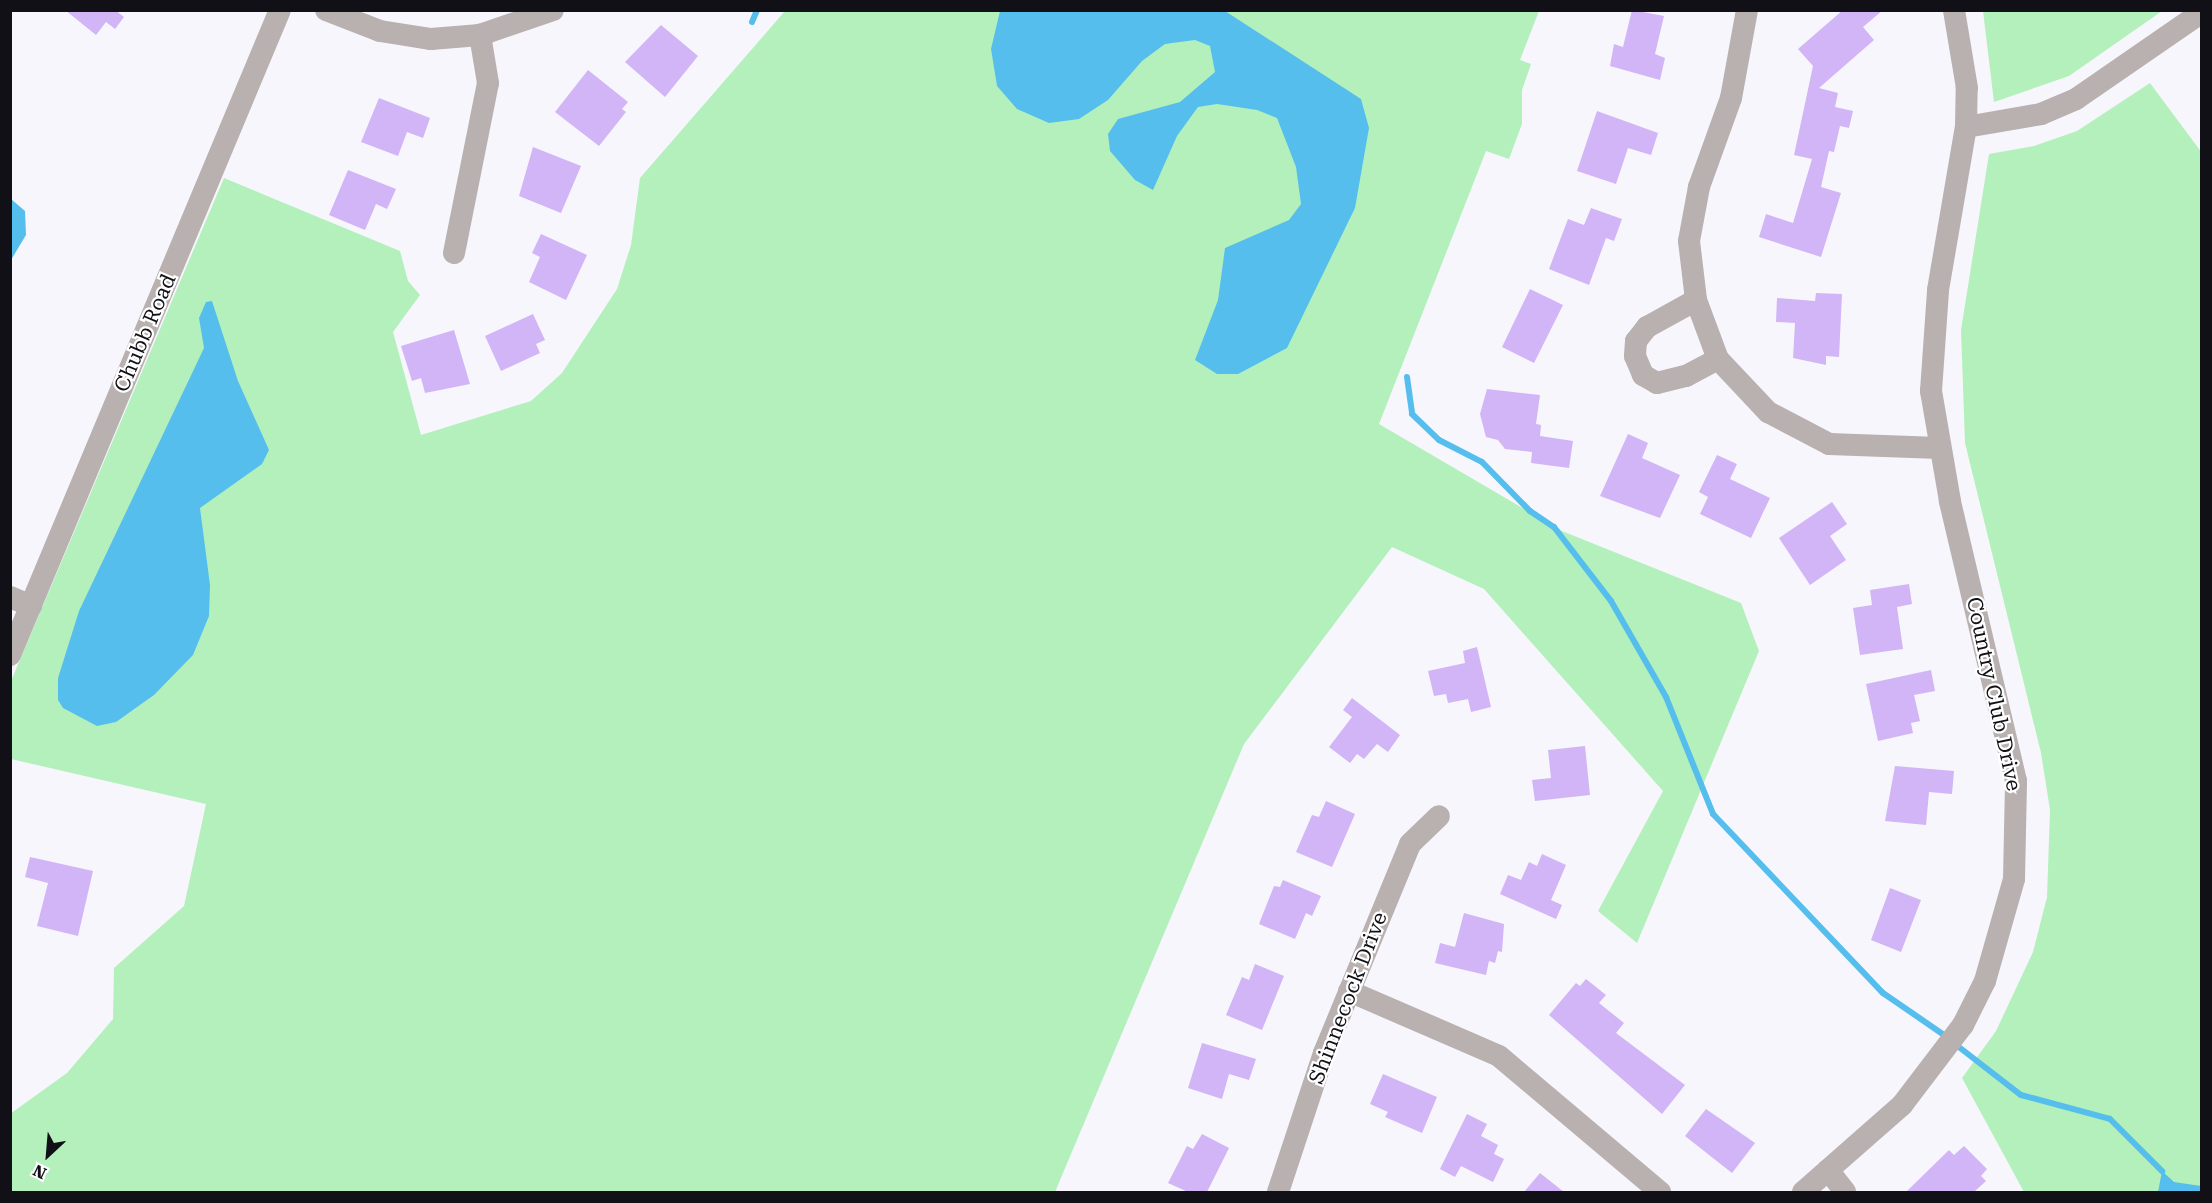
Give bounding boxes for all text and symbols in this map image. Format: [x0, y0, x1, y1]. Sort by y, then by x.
street label: Chubb Road [109, 270, 181, 396]
street label: Country Club Drive [1961, 595, 2027, 793]
street label: Shinnecock Drive [1304, 909, 1392, 1087]
north arrow [18, 1125, 78, 1185]
text: N [30, 1160, 50, 1183]

